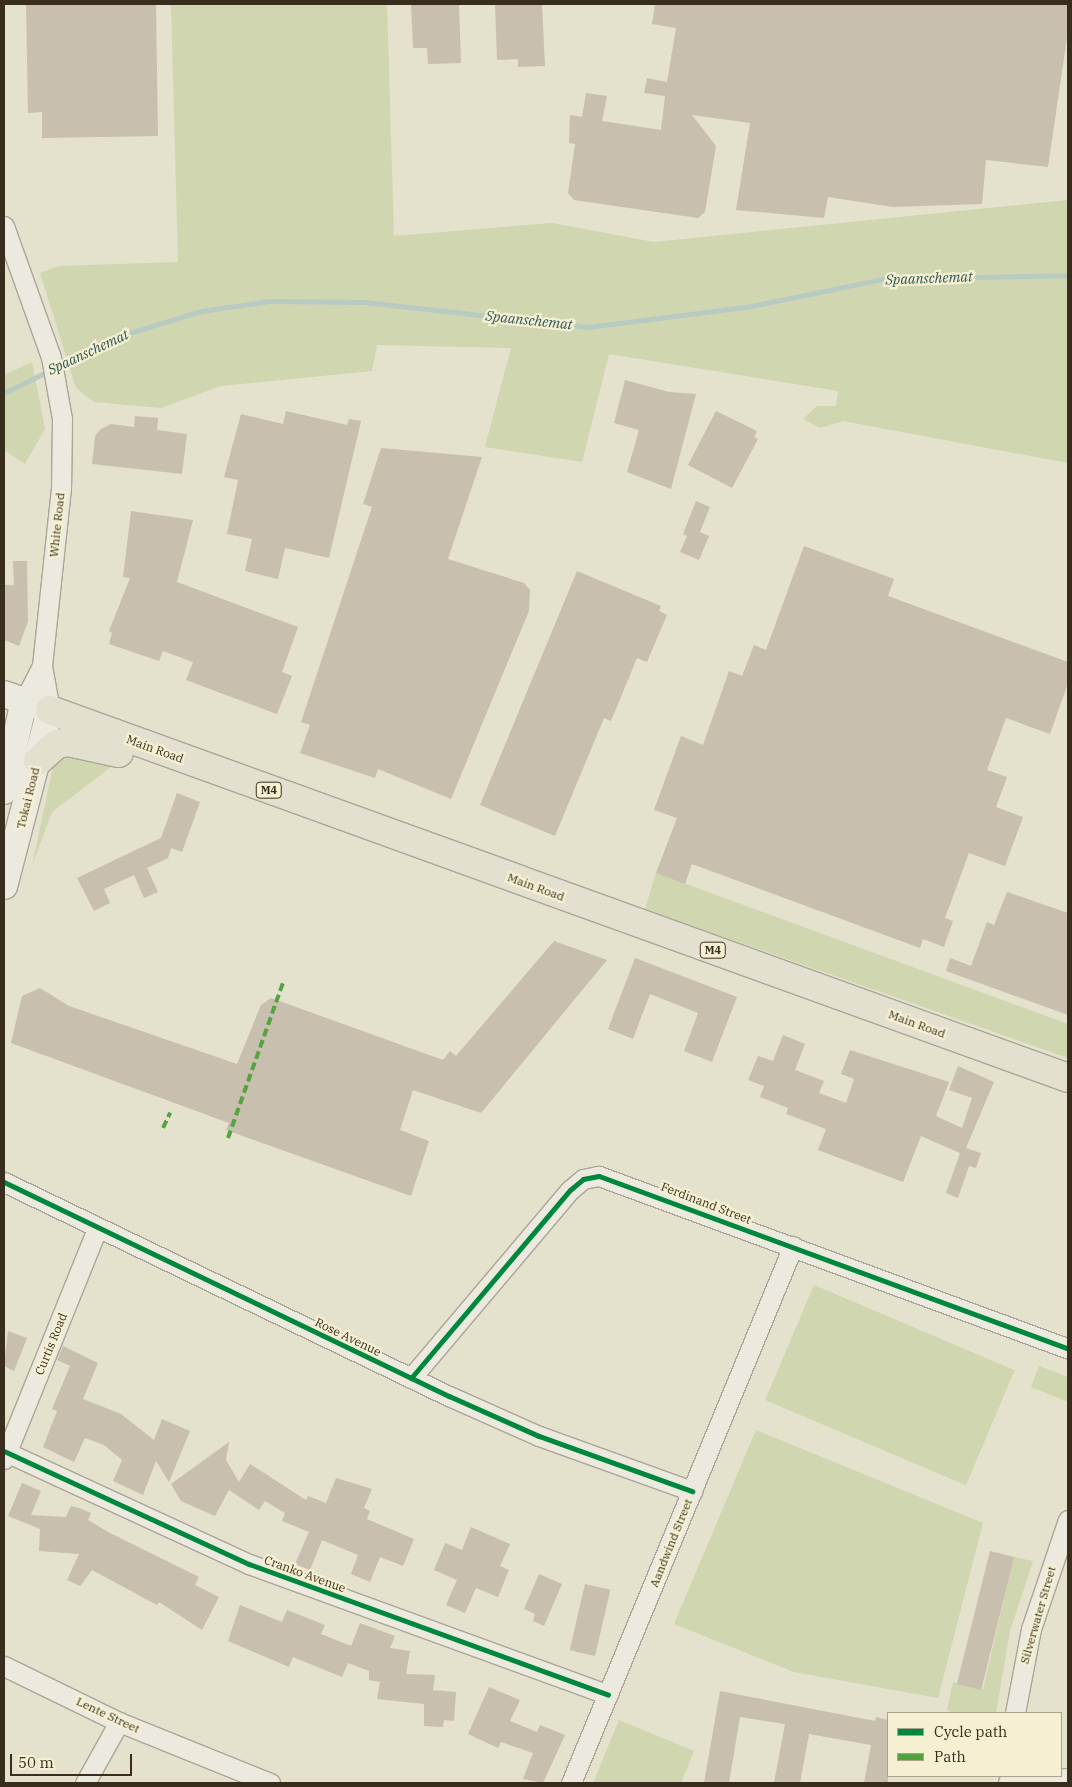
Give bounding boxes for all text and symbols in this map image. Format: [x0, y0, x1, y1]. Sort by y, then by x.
water label: Spaanschemat [885, 268, 973, 288]
water label: Spaanschemat [485, 307, 573, 333]
water label: Spaanschemat [45, 326, 131, 378]
street label: White Road [46, 492, 68, 558]
street label: Main Road [124, 732, 186, 766]
street label: Tokai Road [13, 766, 43, 830]
road number: M4 [255, 782, 283, 798]
street label: Main Road [505, 870, 567, 904]
road number: M4 [699, 942, 727, 958]
street label: Main Road [886, 1007, 948, 1041]
street label: Ferdinand Street [659, 1179, 753, 1227]
street label: Curtis Road [32, 1311, 70, 1377]
street label: Rose Avenue [313, 1315, 383, 1359]
street label: Aandwind Street [647, 1497, 695, 1589]
street label: Cranko Avenue [262, 1553, 348, 1595]
street label: Silverwater Street [1017, 1564, 1059, 1666]
street label: Lente Street [74, 1694, 142, 1736]
legend [887, 1712, 1062, 1777]
text: Cycle path [934, 1722, 1007, 1741]
scale bar [12, 1744, 135, 1776]
text: Path [934, 1747, 966, 1766]
text: 50 m [18, 1753, 54, 1772]

